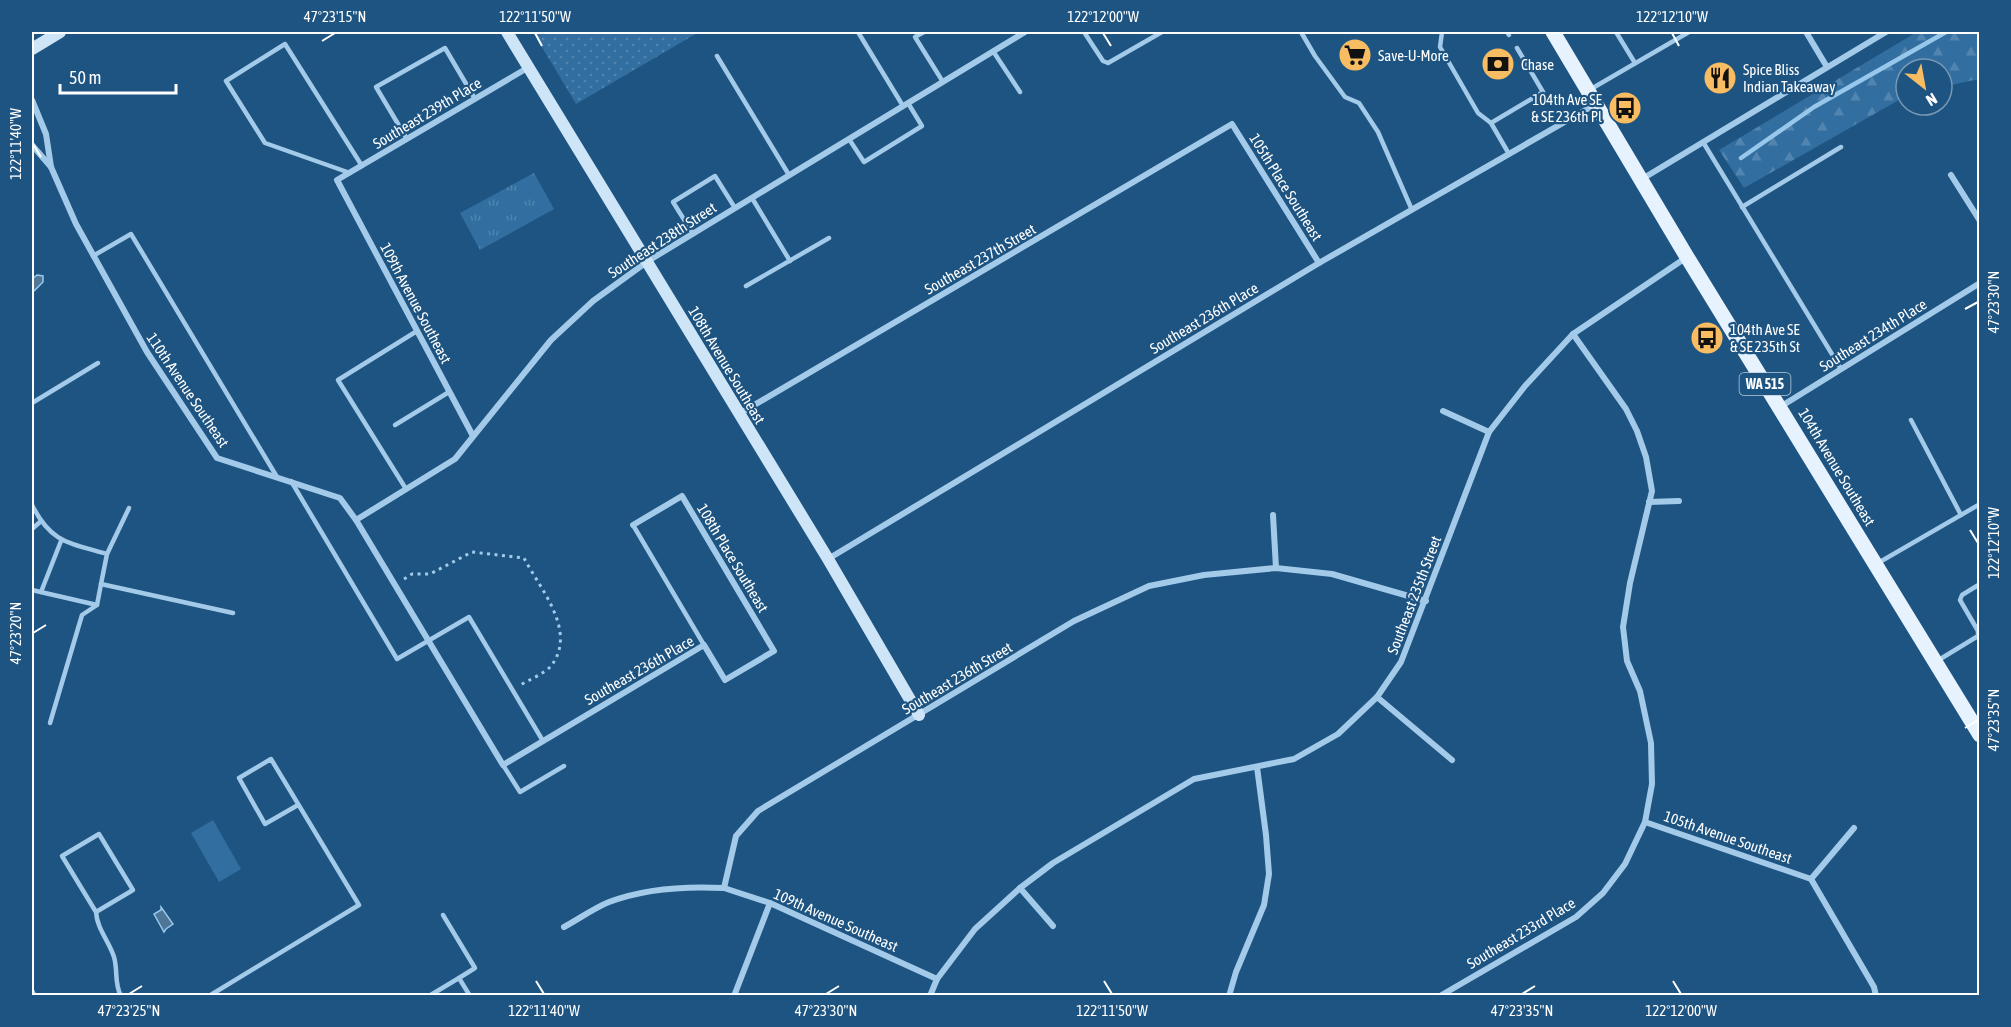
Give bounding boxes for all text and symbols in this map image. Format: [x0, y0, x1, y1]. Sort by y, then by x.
text: 47°23'15"N [304, 8, 366, 25]
text: 122°11'50"W [499, 8, 571, 25]
text: 122°12'00"W [1067, 8, 1139, 25]
text: 122°12'10"W [1636, 8, 1708, 25]
supermarket icon: Save-U-More [1337, 37, 1373, 73]
bank icon: Chase [1480, 46, 1516, 82]
place label: Save-U-More [1378, 47, 1449, 64]
place label: Chase [1521, 56, 1554, 73]
scale bar [60, 57, 176, 95]
north arrow [1894, 57, 1954, 117]
restaurant icon: Spice Bliss Indian Takeaway [1702, 60, 1738, 96]
place label: Spice Bliss Indian Takeaway [1743, 61, 1836, 95]
text: 50 m [69, 67, 101, 88]
street label: Southeast 239th Place [370, 74, 484, 152]
bus stop icon: 104th Ave SE & SE 236th Pl [1607, 90, 1643, 126]
text: N [1923, 90, 1940, 110]
place label: 104th Ave SE & SE 236th Pl [1531, 91, 1603, 125]
text: 122°11'40"W [7, 108, 24, 180]
street label: 105th Place Southeast [1246, 130, 1326, 244]
street label: Southeast 238th Street [605, 199, 719, 281]
street label: Southeast 237th Street [921, 220, 1039, 298]
street label: 109th Avenue Southeast [377, 240, 455, 366]
text: 47°23'30"N [1985, 271, 2002, 333]
street label: Southeast 236th Place [1147, 279, 1261, 357]
street label: Southeast 234th Place [1816, 295, 1930, 375]
street label: 108th Avenue Southeast [685, 303, 769, 427]
bus stop icon: 104th Ave SE & SE 235th St [1689, 320, 1725, 356]
place label: 104th Ave SE & SE 235th St [1730, 321, 1800, 355]
street label: 110th Avenue Southeast [143, 330, 233, 450]
road number: WA 515 [1740, 373, 1790, 395]
street label: 104th Avenue Southeast [1795, 405, 1879, 529]
street label: 108th Place Southeast [694, 501, 772, 615]
text: 122°12'10"W [1985, 507, 2002, 579]
street label: Southeast 235th Street [1384, 533, 1444, 657]
text: 47°23'20"N [7, 602, 24, 664]
street label: Southeast 236th Place [581, 632, 697, 708]
street label: Southeast 236th Street [899, 638, 1015, 718]
text: 47°23'35"N [1985, 689, 2002, 751]
street label: 105th Avenue Southeast [1662, 807, 1794, 867]
street label: 109th Avenue Southeast [771, 885, 901, 955]
street label: Southeast 233rd Place [1464, 894, 1578, 972]
text: 47°23'25"N [98, 1002, 160, 1019]
text: 122°11'40"W [508, 1002, 580, 1019]
text: 47°23'30"N [795, 1002, 857, 1019]
text: 122°11'50"W [1076, 1002, 1148, 1019]
text: 47°23'35"N [1491, 1002, 1553, 1019]
text: 122°12'00"W [1645, 1002, 1717, 1019]

